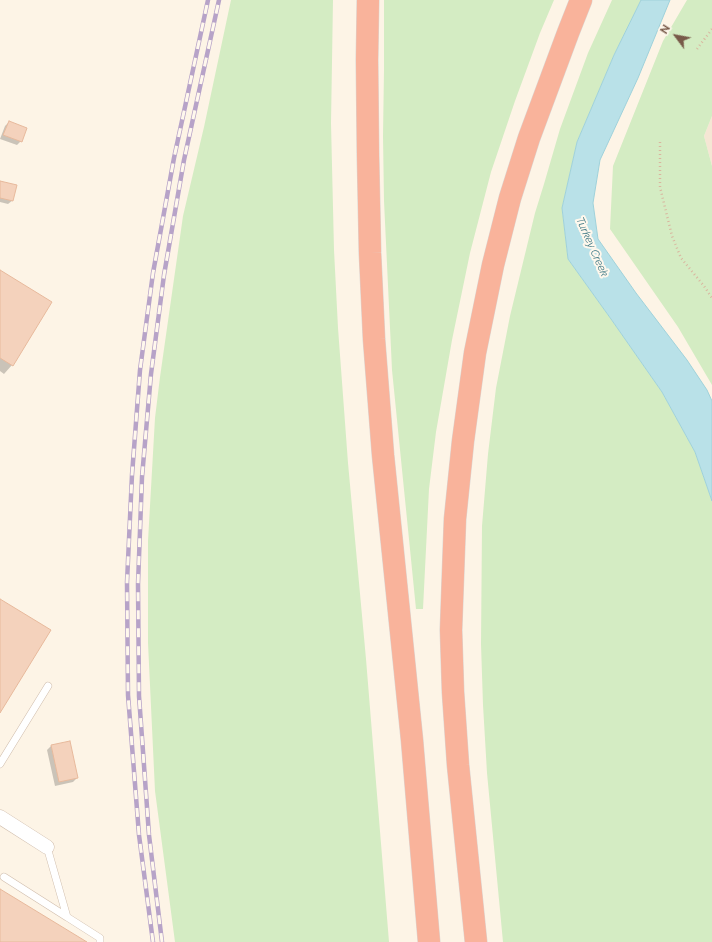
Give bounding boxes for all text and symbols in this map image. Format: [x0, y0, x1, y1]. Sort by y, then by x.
north arrow [656, 16, 696, 56]
text: N [658, 22, 673, 36]
water label: Turkey Creek [573, 215, 611, 279]

